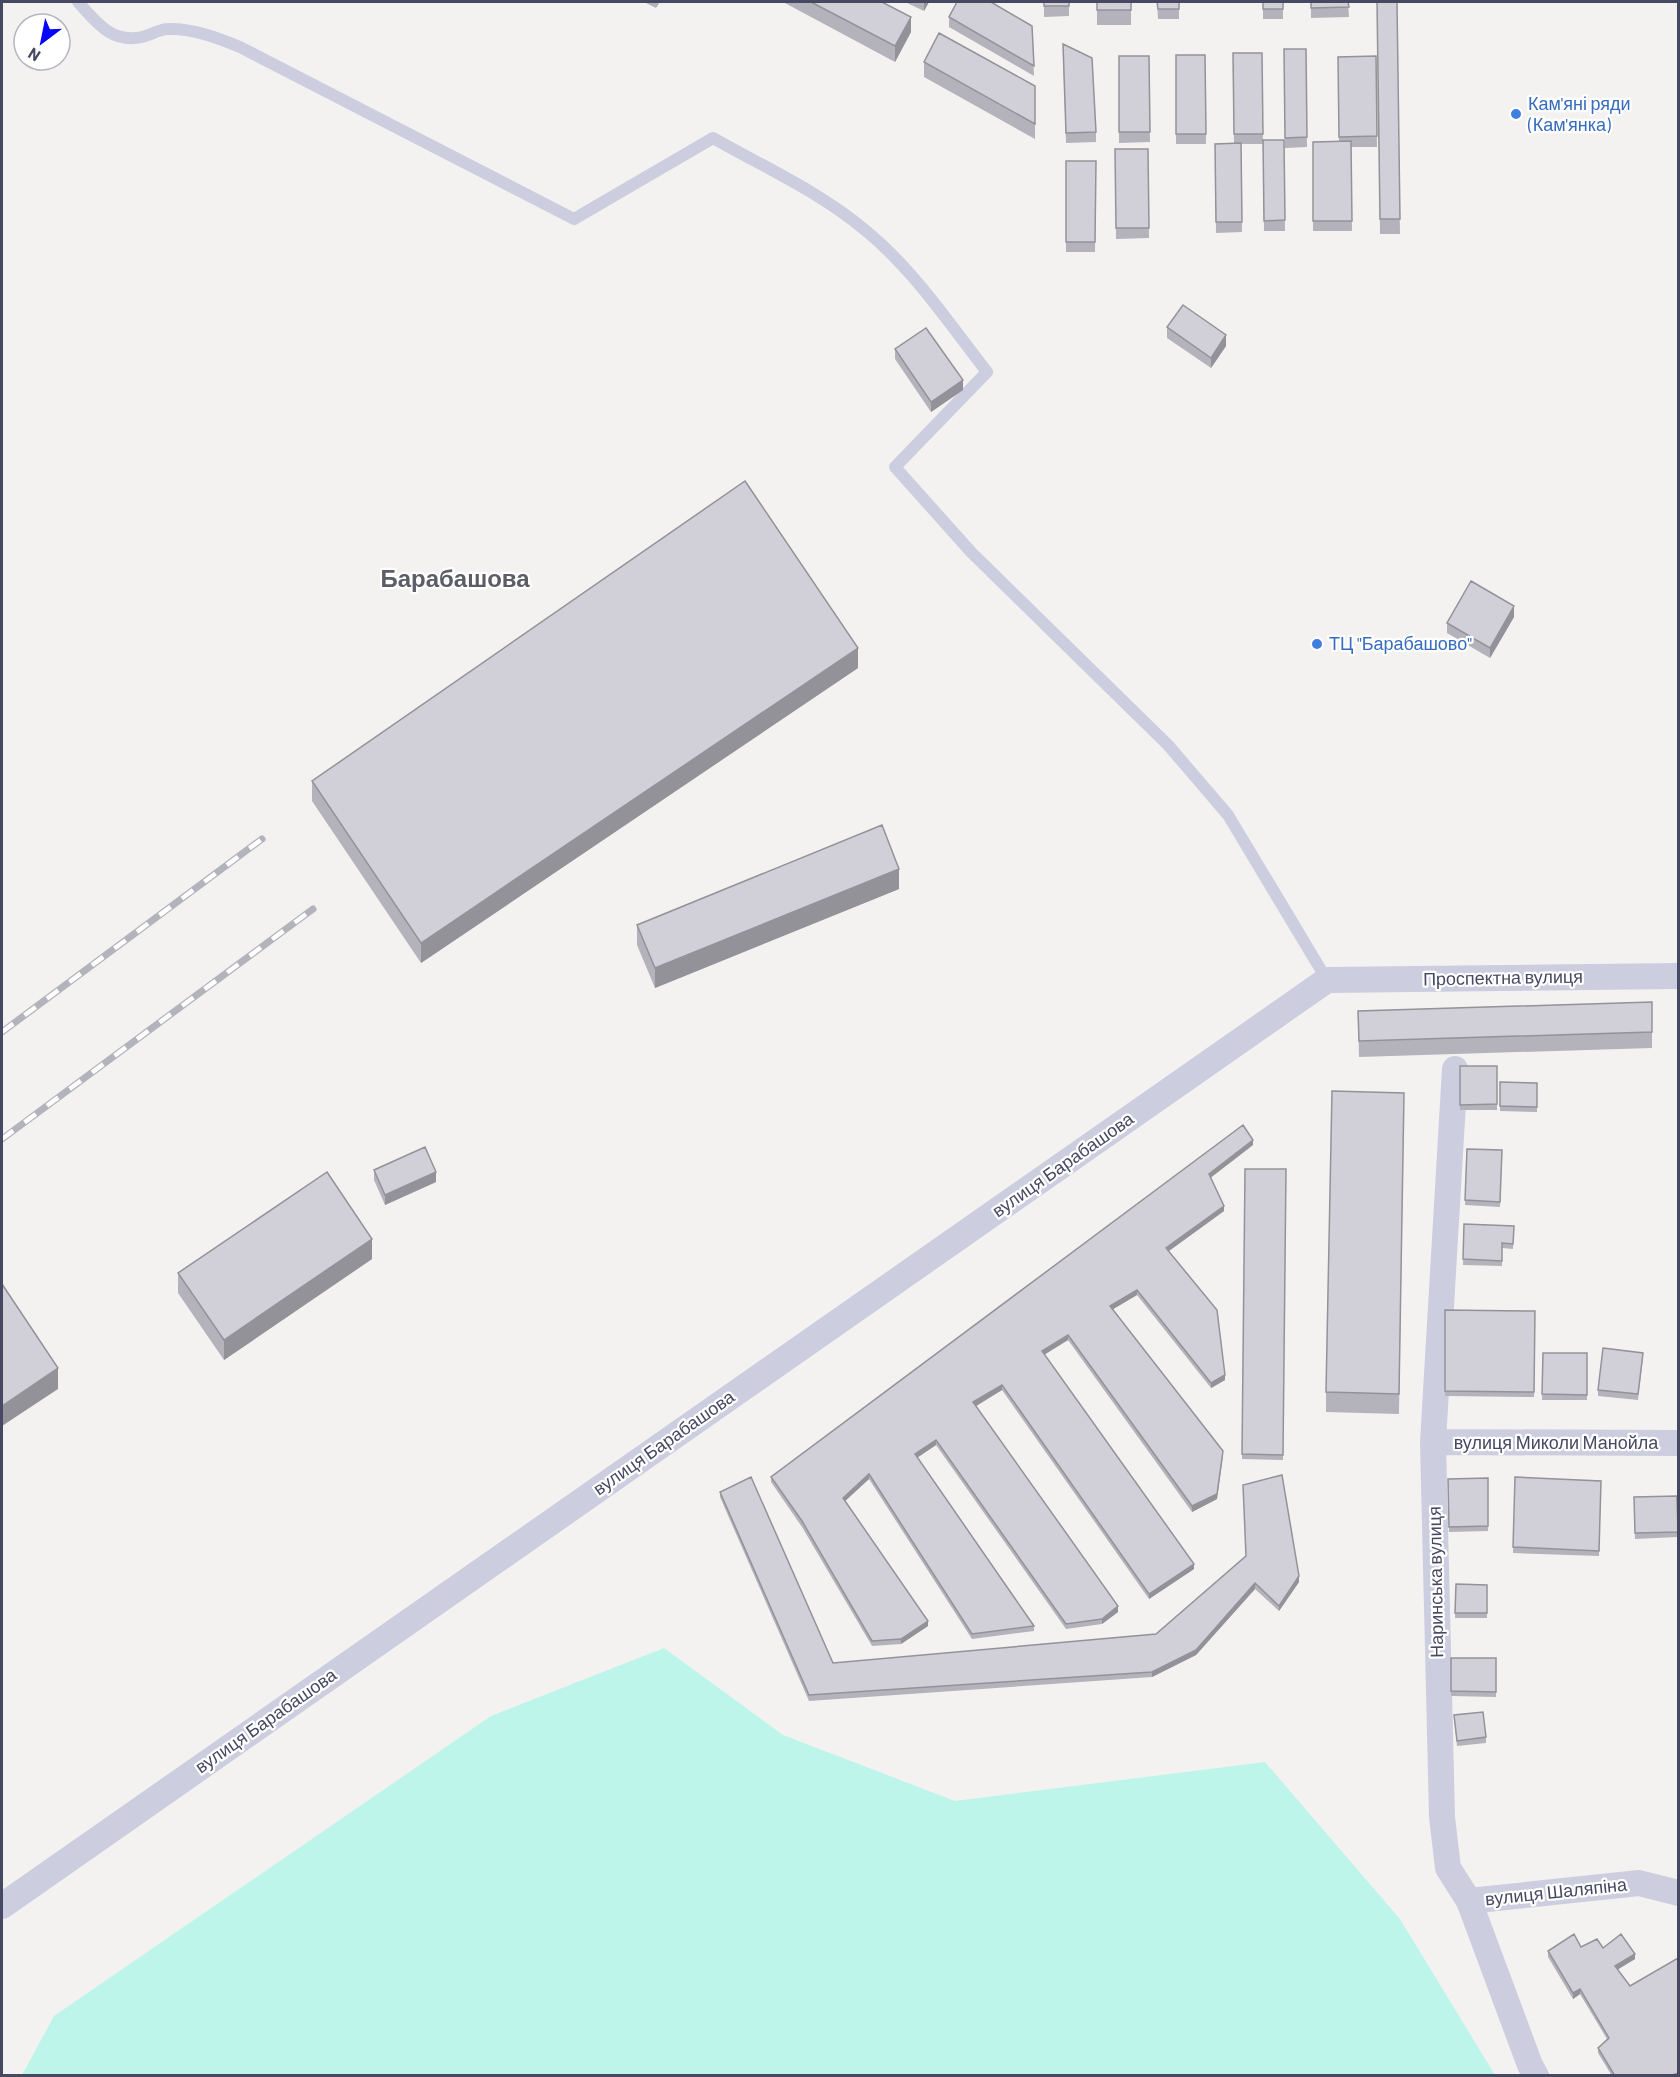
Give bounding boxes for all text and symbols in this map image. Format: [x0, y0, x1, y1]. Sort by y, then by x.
north arrow [12, 12, 72, 72]
text: N [24, 44, 43, 66]
place label: Кам'яні ряди (Кам'янка) [1527, 92, 1631, 135]
marker: Кам'яні ряди (Кам'янка) [1509, 107, 1523, 121]
district label: Барабашова [380, 563, 530, 592]
place label: ТЦ "Барабашово" [1329, 632, 1472, 654]
marker: ТЦ "Барабашово" [1310, 637, 1324, 651]
street label: Проспектна вулиця [1423, 965, 1583, 989]
street label: вулиця Барабашова [987, 1107, 1138, 1221]
street label: вулиця Барабашова [588, 1385, 739, 1499]
street label: вулиця Миколи Манойла [1454, 1431, 1659, 1453]
street label: Наринська вулиця [1423, 1506, 1447, 1658]
street label: вулиця Барабашова [190, 1663, 341, 1777]
street label: вулиця Шаляпіна [1484, 1873, 1629, 1909]

